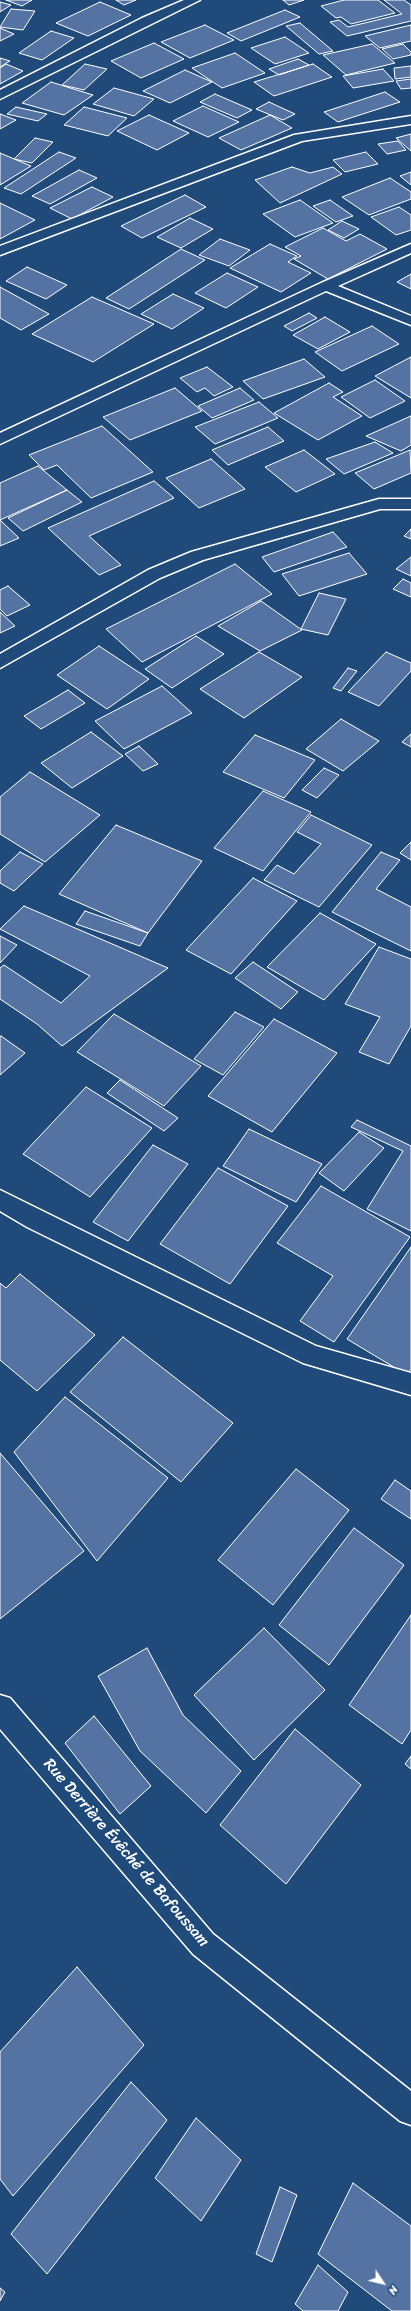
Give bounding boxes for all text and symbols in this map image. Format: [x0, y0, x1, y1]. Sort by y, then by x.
street label: Rue Derrière Évêché de Bafoussam [39, 1755, 213, 1951]
north arrow [363, 2263, 403, 2303]
text: N [383, 2282, 403, 2299]

